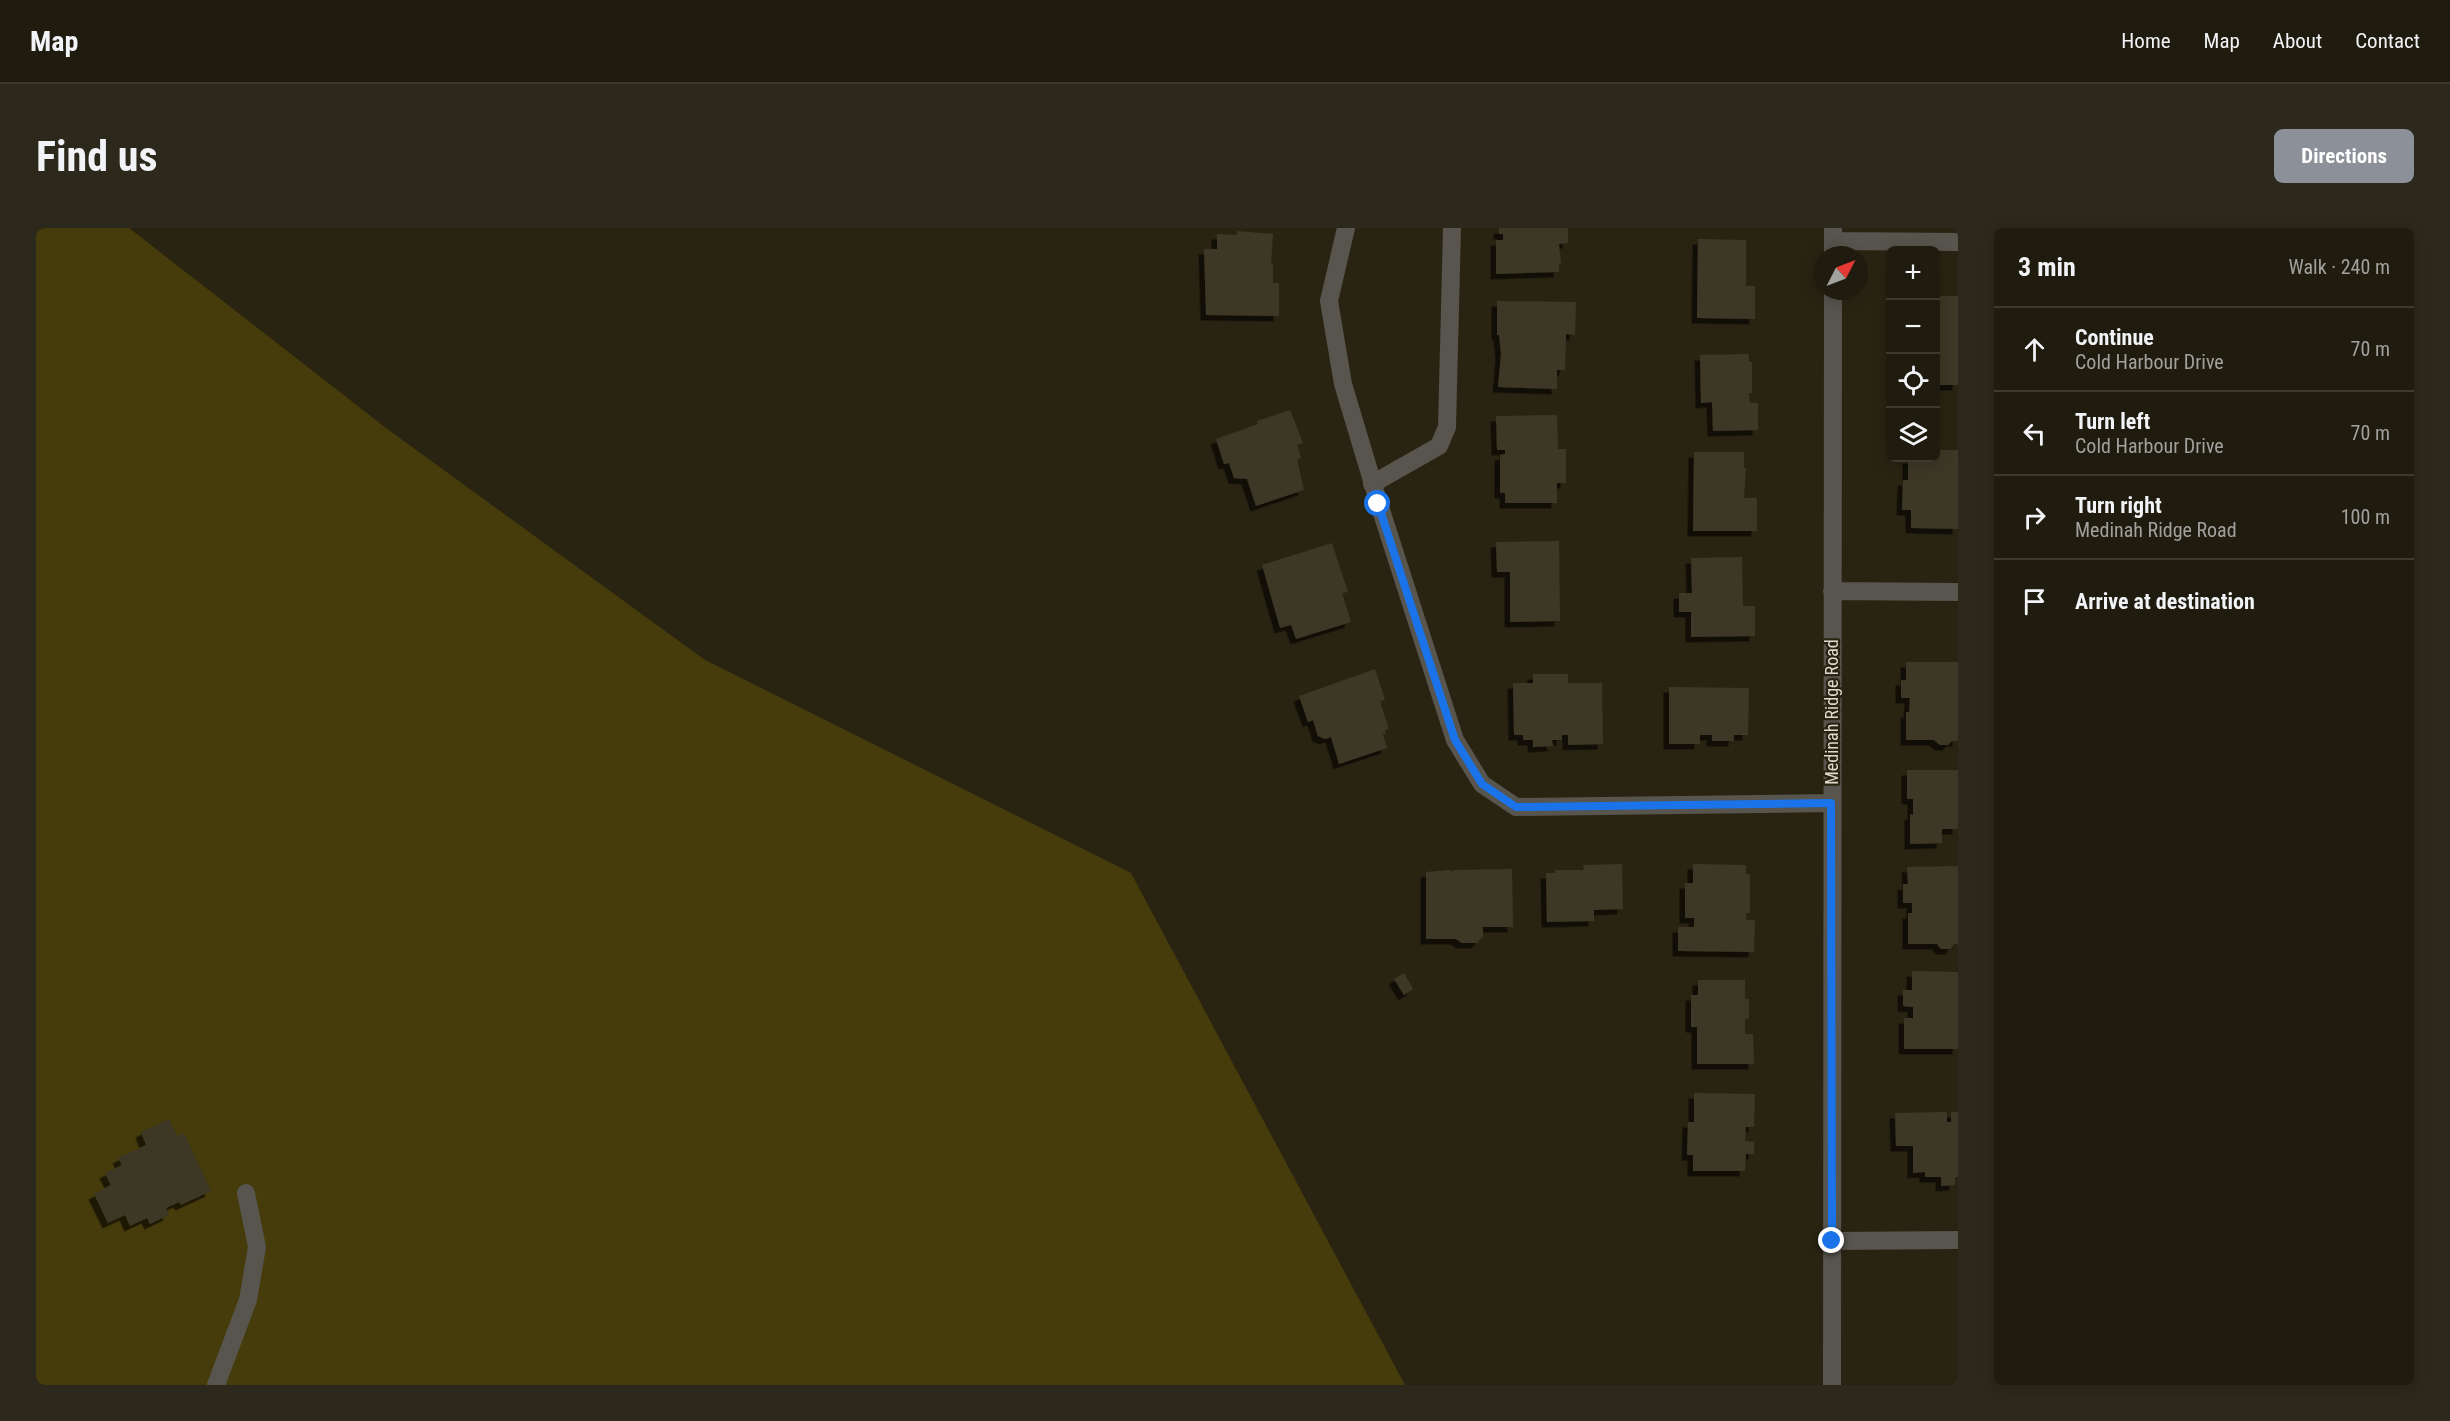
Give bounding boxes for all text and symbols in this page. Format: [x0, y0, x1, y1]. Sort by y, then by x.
text: Map [30, 25, 78, 58]
text: Home [2121, 29, 2171, 53]
text: Map [2204, 29, 2240, 53]
text: About [2273, 29, 2322, 53]
text: Contact [2355, 29, 2420, 53]
button: Directions [2274, 129, 2414, 183]
text: Find us [36, 132, 157, 181]
north arrow [1814, 246, 1868, 300]
map controls [1886, 246, 1940, 462]
button: + [1886, 246, 1940, 300]
text: 3 min [2018, 252, 2076, 282]
text: Walk · 240 m [2289, 255, 2390, 279]
button: − [1886, 300, 1940, 354]
text: Continue [2075, 325, 2154, 350]
icon: ahead [2018, 333, 2051, 366]
text: 70 m [2351, 337, 2390, 361]
text: Cold Harbour Drive [2075, 350, 2224, 374]
button: locate [1886, 354, 1940, 408]
button: layers [1886, 408, 1940, 462]
text: Turn left [2075, 409, 2150, 434]
icon: left [2018, 417, 2051, 450]
text: 70 m [2351, 421, 2390, 445]
text: Cold Harbour Drive [2075, 434, 2224, 458]
route start [1364, 490, 1390, 516]
text: Turn right [2075, 493, 2162, 518]
icon: right [2018, 501, 2051, 534]
text: 100 m [2341, 505, 2390, 529]
text: Medinah Ridge Road [2075, 518, 2237, 542]
icon: arrive [2018, 585, 2051, 618]
text: Arrive at destination [2075, 589, 2255, 614]
street label: Medinah Ridge Road [1821, 639, 1842, 785]
route end [1818, 1227, 1844, 1253]

